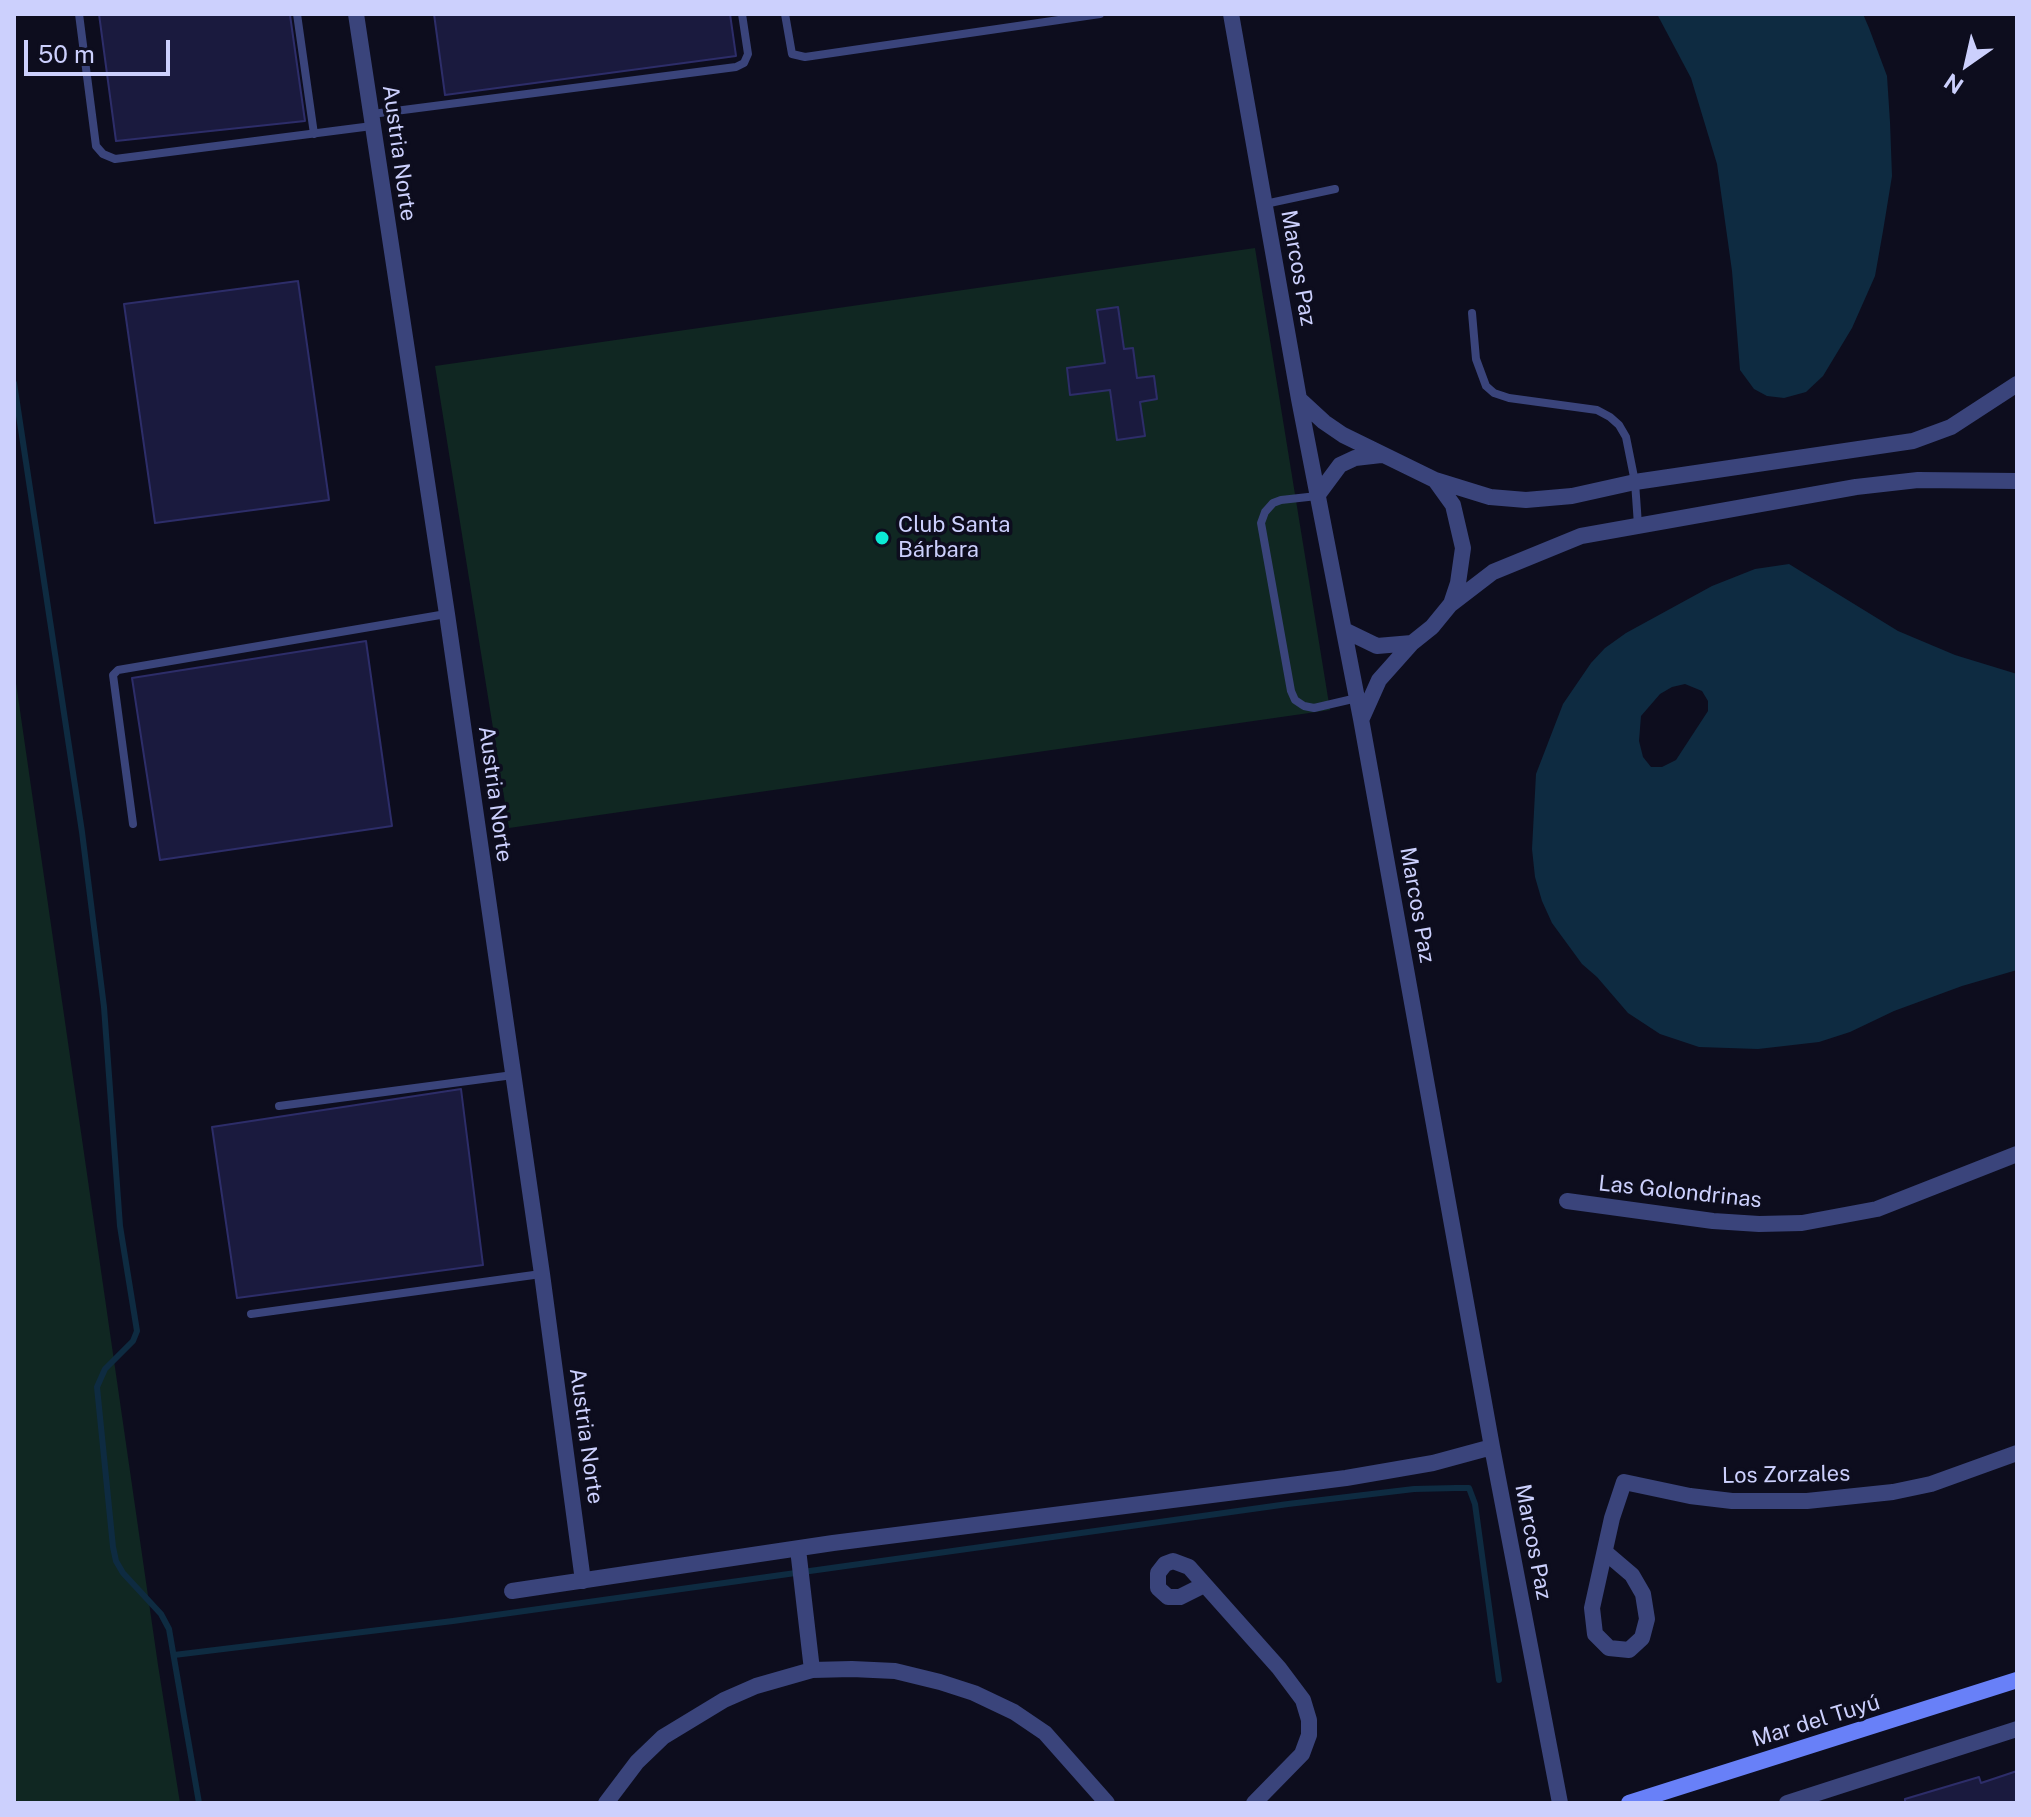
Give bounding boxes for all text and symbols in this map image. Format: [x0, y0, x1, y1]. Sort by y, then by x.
scale bar [28, 24, 174, 74]
north arrow [1927, 24, 2007, 104]
text: 50 m [38, 40, 95, 68]
text: N [1939, 68, 1968, 99]
street label: Austria Norte [376, 83, 422, 223]
street label: Marcos Paz [1275, 208, 1321, 328]
place label: Club Santa Bárbara [898, 512, 1011, 564]
marker: Club Santa Bárbara [873, 529, 891, 547]
street label: Austria Norte [472, 724, 518, 864]
street label: Marcos Paz [1394, 845, 1440, 965]
street label: Las Golondrinas [1597, 1170, 1763, 1214]
street label: Austria Norte [563, 1366, 609, 1506]
street label: Los Zorzales [1722, 1461, 1850, 1489]
street label: Marcos Paz [1509, 1482, 1557, 1602]
street label: Mar del Tuyú [1749, 1689, 1883, 1753]

